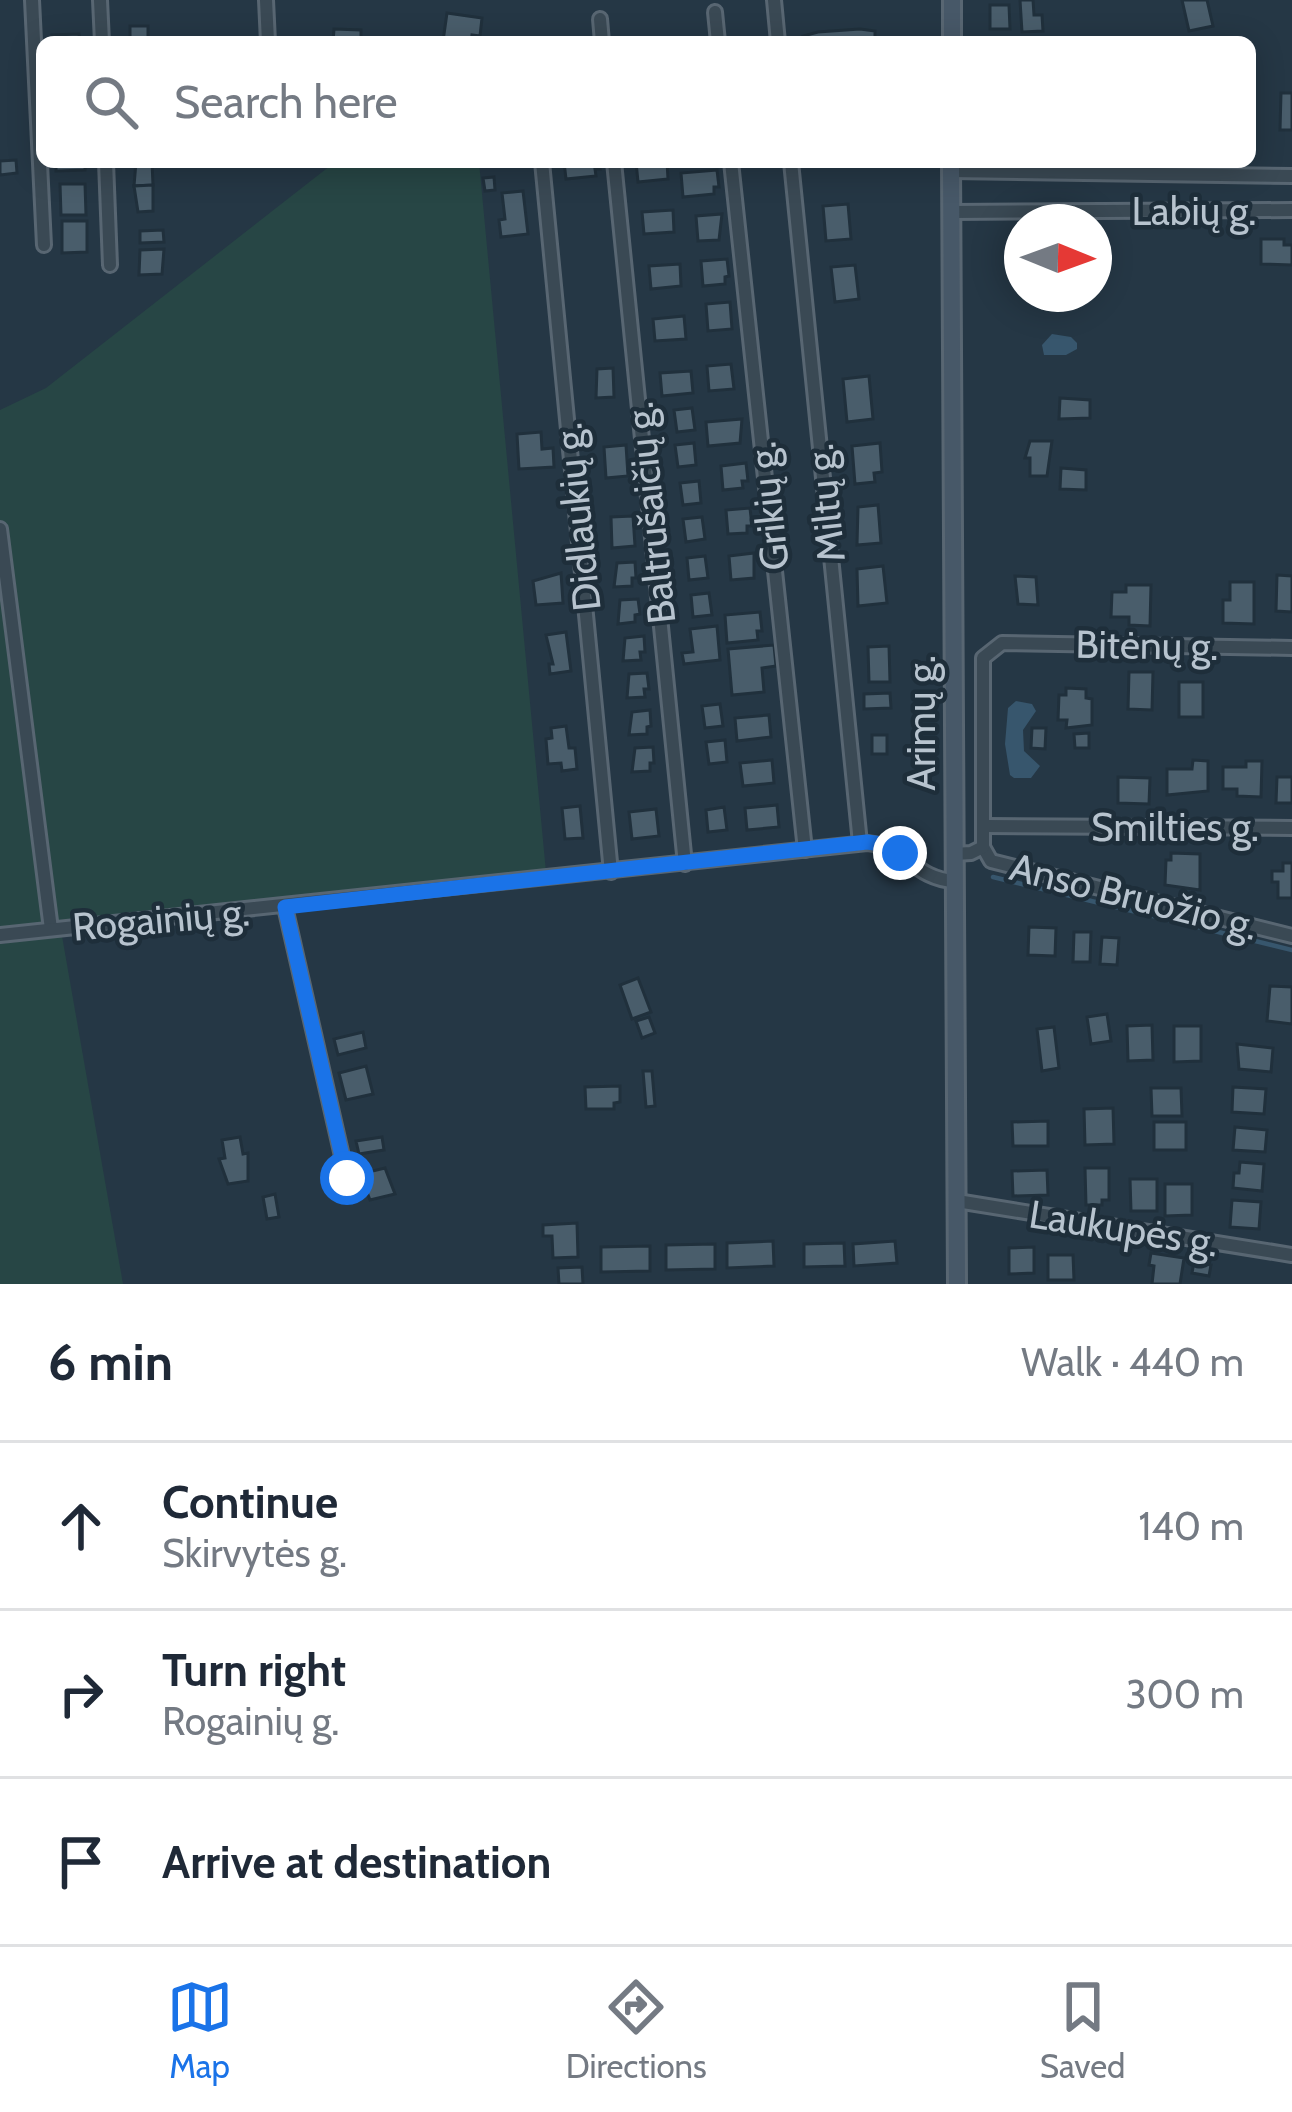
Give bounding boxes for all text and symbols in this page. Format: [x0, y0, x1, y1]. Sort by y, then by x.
search box [36, 36, 1256, 168]
icon: search [78, 69, 144, 135]
text: Search here [174, 75, 398, 129]
street label: Labių g. [1132, 187, 1256, 235]
north arrow [1004, 204, 1112, 312]
street label: Baltrušaičių g. [614, 400, 686, 626]
street label: Didlaukių g. [543, 421, 611, 613]
street label: Grikių g. [737, 439, 799, 573]
street label: Miltų g. [795, 442, 855, 564]
street label: Bitėnų g. [1075, 620, 1219, 670]
street label: Arimų g. [897, 655, 945, 791]
street label: Smilties g. [1091, 803, 1259, 851]
route end [873, 826, 927, 880]
street label: Anso Bruožio g. [1005, 842, 1263, 950]
street label: Rogainių g. [71, 887, 251, 951]
route start [320, 1151, 374, 1205]
street label: Laukupės g. [1026, 1189, 1222, 1267]
text: 6 min [48, 1331, 173, 1393]
text: Walk · 440 m [1021, 1338, 1244, 1386]
text: Continue [162, 1475, 338, 1529]
icon: ahead [48, 1493, 114, 1559]
text: 140 m [1139, 1502, 1244, 1550]
text: Skirvytės g. [162, 1529, 347, 1577]
text: Turn right [162, 1643, 346, 1697]
icon: right [48, 1661, 114, 1727]
text: 300 m [1125, 1670, 1244, 1718]
text: Rogainių g. [162, 1697, 339, 1745]
icon: arrive [48, 1829, 114, 1895]
text: Arrive at destination [162, 1835, 551, 1889]
tab: Map [167, 1974, 233, 2086]
tab: Directions [566, 1974, 707, 2086]
tab: Saved [1040, 1974, 1125, 2086]

